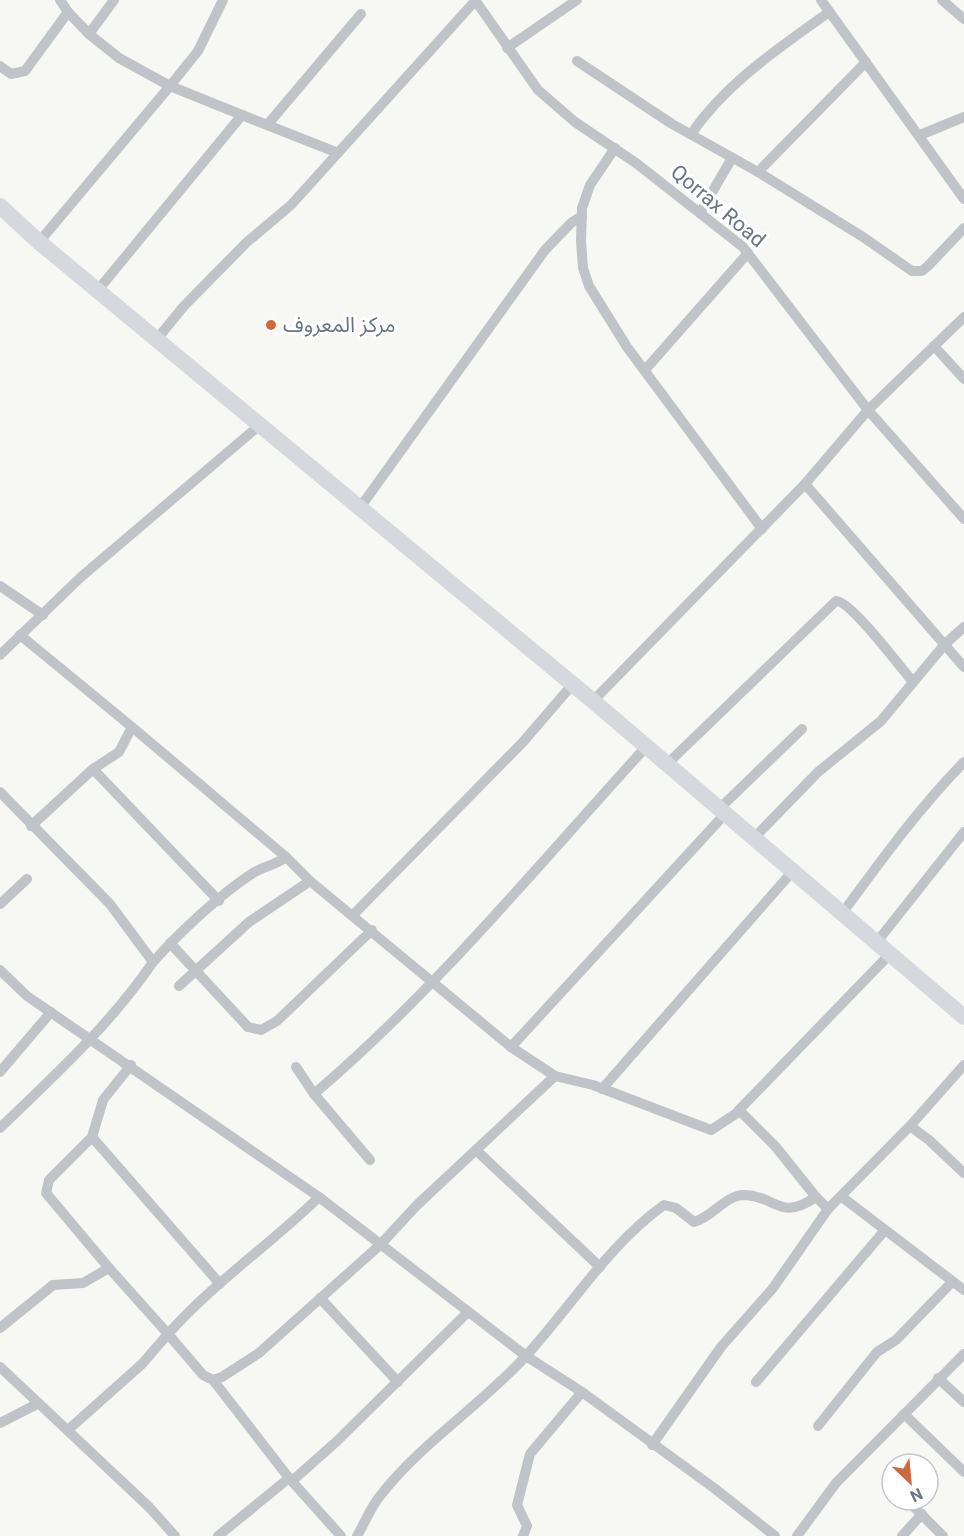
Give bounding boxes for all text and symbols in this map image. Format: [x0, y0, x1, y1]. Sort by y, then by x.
street label: Qorrax Road [666, 160, 770, 252]
place label: مركز المعروف [283, 313, 396, 337]
marker: مركز المعروف [264, 318, 278, 332]
north arrow [880, 1452, 940, 1512]
text: N [907, 1484, 926, 1506]

